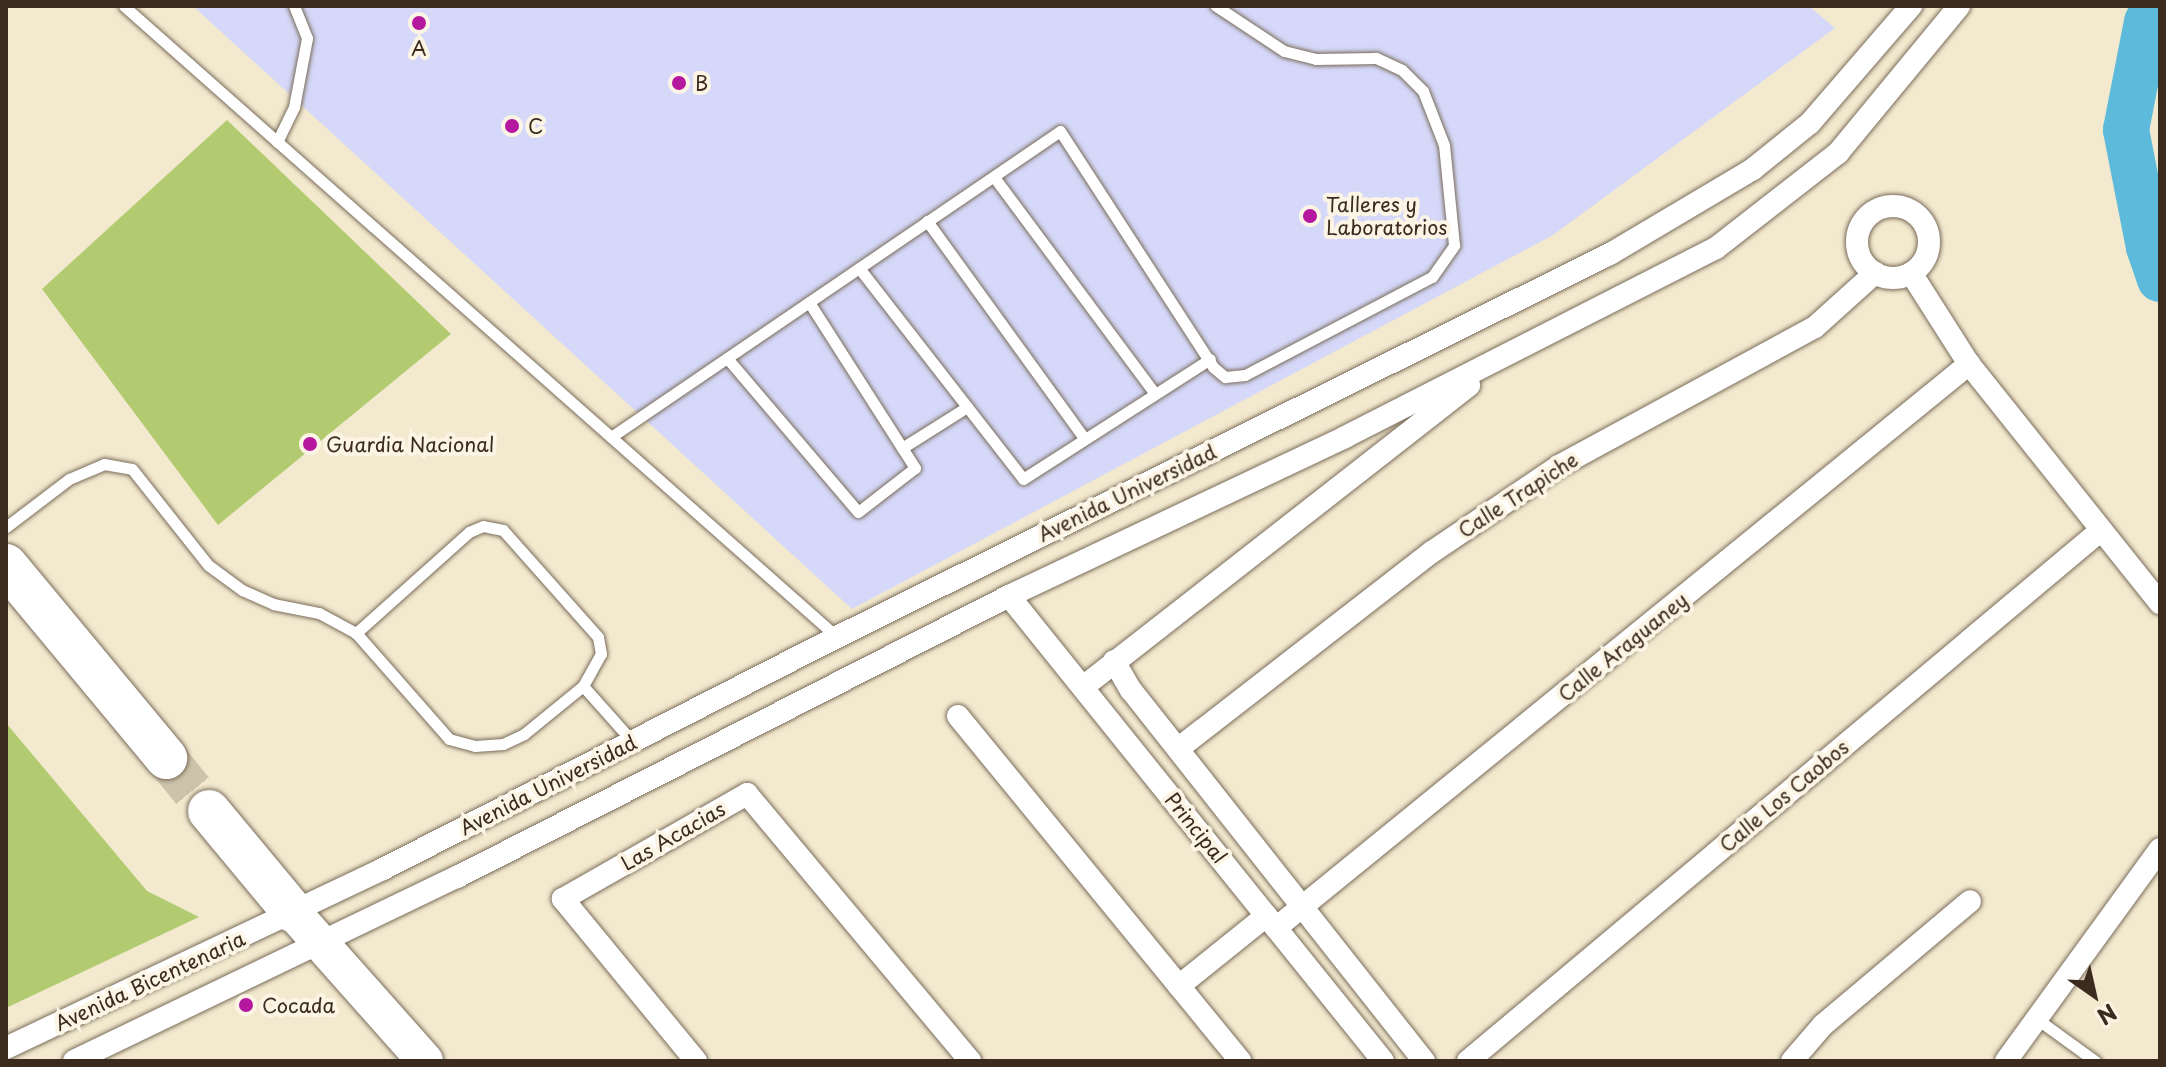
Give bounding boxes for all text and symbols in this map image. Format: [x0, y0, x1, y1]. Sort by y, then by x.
marker: A [410, 14, 428, 32]
place label: A [411, 36, 427, 60]
place label: B [695, 71, 708, 95]
marker: B [670, 74, 688, 92]
place label: C [528, 114, 543, 138]
marker: C [503, 117, 521, 135]
place label: Talleres y Laboratorios [1326, 192, 1447, 239]
marker: Talleres y Laboratorios [1301, 207, 1319, 225]
place label: Guardia Nacional [326, 432, 495, 456]
marker: Guardia Nacional [301, 435, 319, 453]
street label: Avenida Universidad [1034, 439, 1220, 547]
street label: Calle Trapiche [1453, 447, 1583, 543]
street label: Calle Araguaney [1553, 587, 1693, 707]
street label: Avenida Universidad [455, 730, 641, 840]
street label: Calle Los Caobos [1714, 734, 1854, 858]
street label: Principal [1160, 788, 1232, 868]
street label: Las Acacias [617, 797, 729, 875]
street label: Avenida Bicentenaria [51, 926, 249, 1036]
north arrow [2054, 955, 2134, 1035]
place label: Cocada [262, 993, 335, 1017]
marker: Cocada [237, 996, 255, 1014]
text: N [2091, 997, 2124, 1034]

